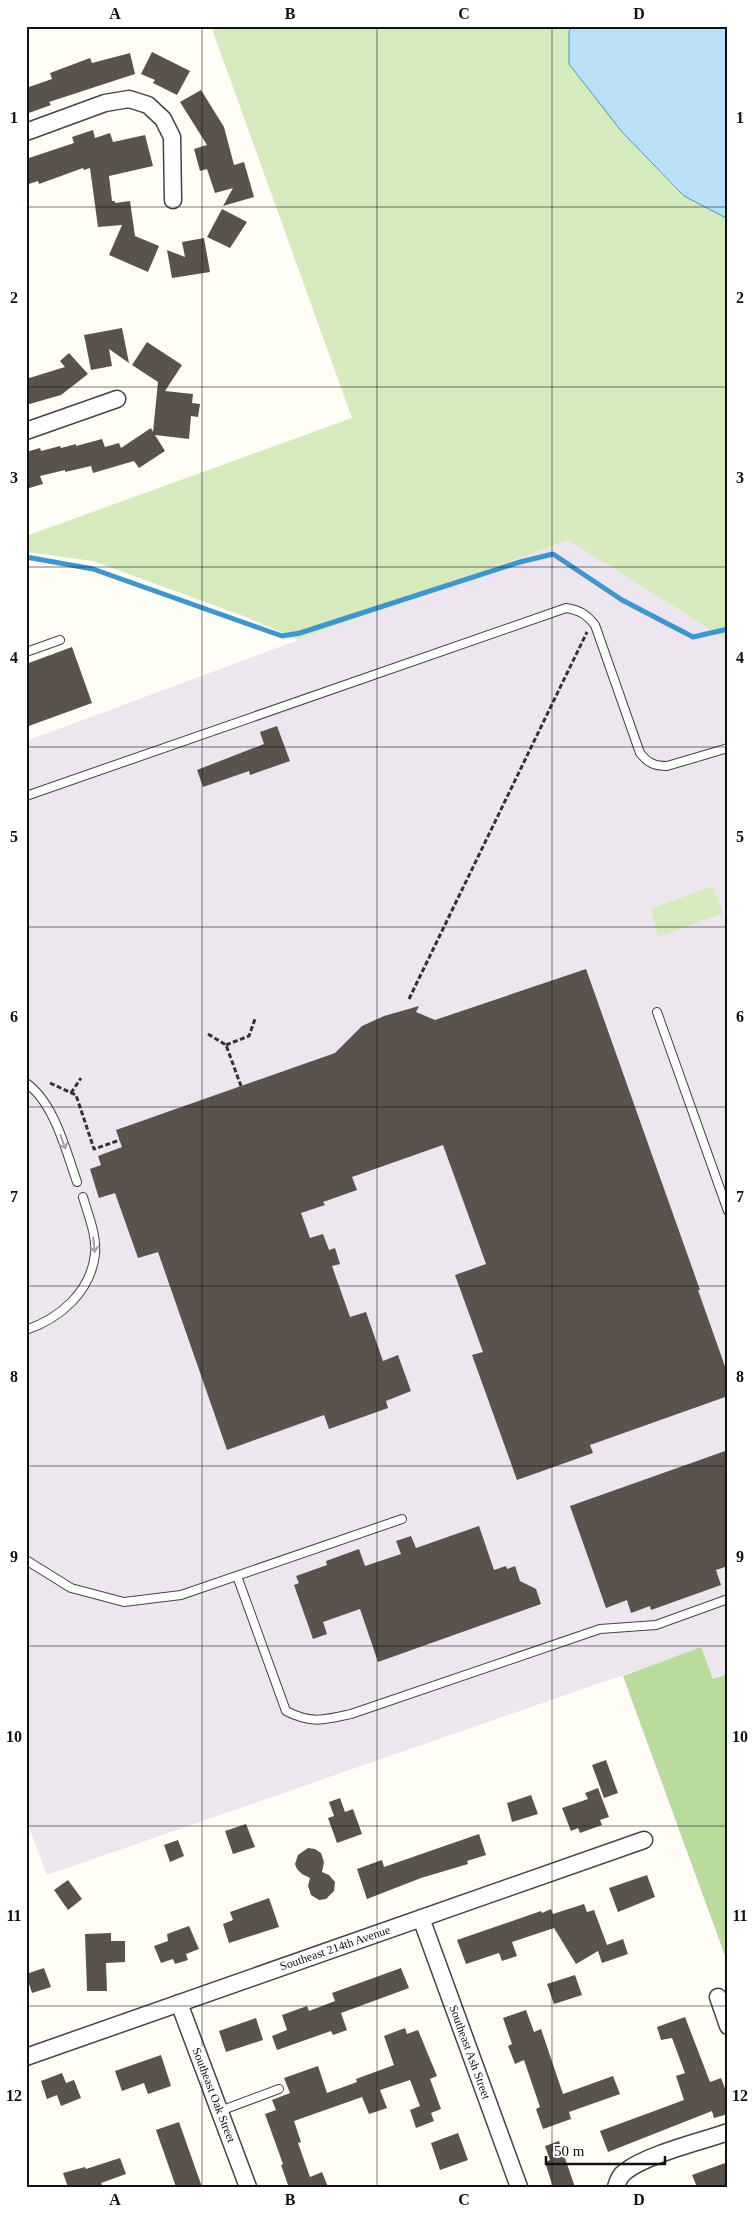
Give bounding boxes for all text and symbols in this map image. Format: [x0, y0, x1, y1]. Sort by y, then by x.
text: A [109, 5, 121, 22]
text: B [285, 5, 296, 22]
text: C [458, 5, 470, 22]
text: D [633, 5, 645, 22]
text: 1 [10, 109, 18, 126]
text: 1 [736, 109, 744, 126]
text: 2 [10, 289, 18, 306]
text: 2 [736, 289, 744, 306]
text: 3 [10, 469, 18, 486]
text: 3 [736, 469, 744, 486]
text: 4 [10, 649, 18, 666]
text: 4 [736, 649, 744, 666]
text: 5 [10, 828, 18, 845]
text: 5 [736, 828, 744, 845]
text: 6 [10, 1008, 18, 1025]
text: 6 [736, 1008, 744, 1025]
one-way arrow [59, 1134, 68, 1149]
text: 7 [10, 1188, 18, 1205]
text: 7 [736, 1188, 744, 1205]
one-way arrow [89, 1236, 99, 1252]
text: 8 [10, 1368, 18, 1385]
text: 8 [736, 1368, 744, 1385]
text: 9 [10, 1548, 18, 1565]
text: 9 [736, 1548, 744, 1565]
text: 10 [6, 1728, 22, 1745]
text: 10 [732, 1728, 748, 1745]
text: 11 [6, 1907, 22, 1924]
text: 11 [732, 1907, 748, 1924]
street label: Southeast 214th Avenue [278, 1923, 392, 1973]
street label: Southeast Ash Street [446, 2003, 494, 2102]
street label: Southeast Oak Street [189, 2046, 239, 2145]
text: 12 [6, 2087, 22, 2104]
text: 12 [732, 2087, 748, 2104]
scale bar [546, 2133, 665, 2165]
text: 50 m [554, 2143, 585, 2159]
text: A [109, 2191, 121, 2208]
text: B [285, 2191, 296, 2208]
text: C [458, 2191, 470, 2208]
text: D [633, 2191, 645, 2208]

